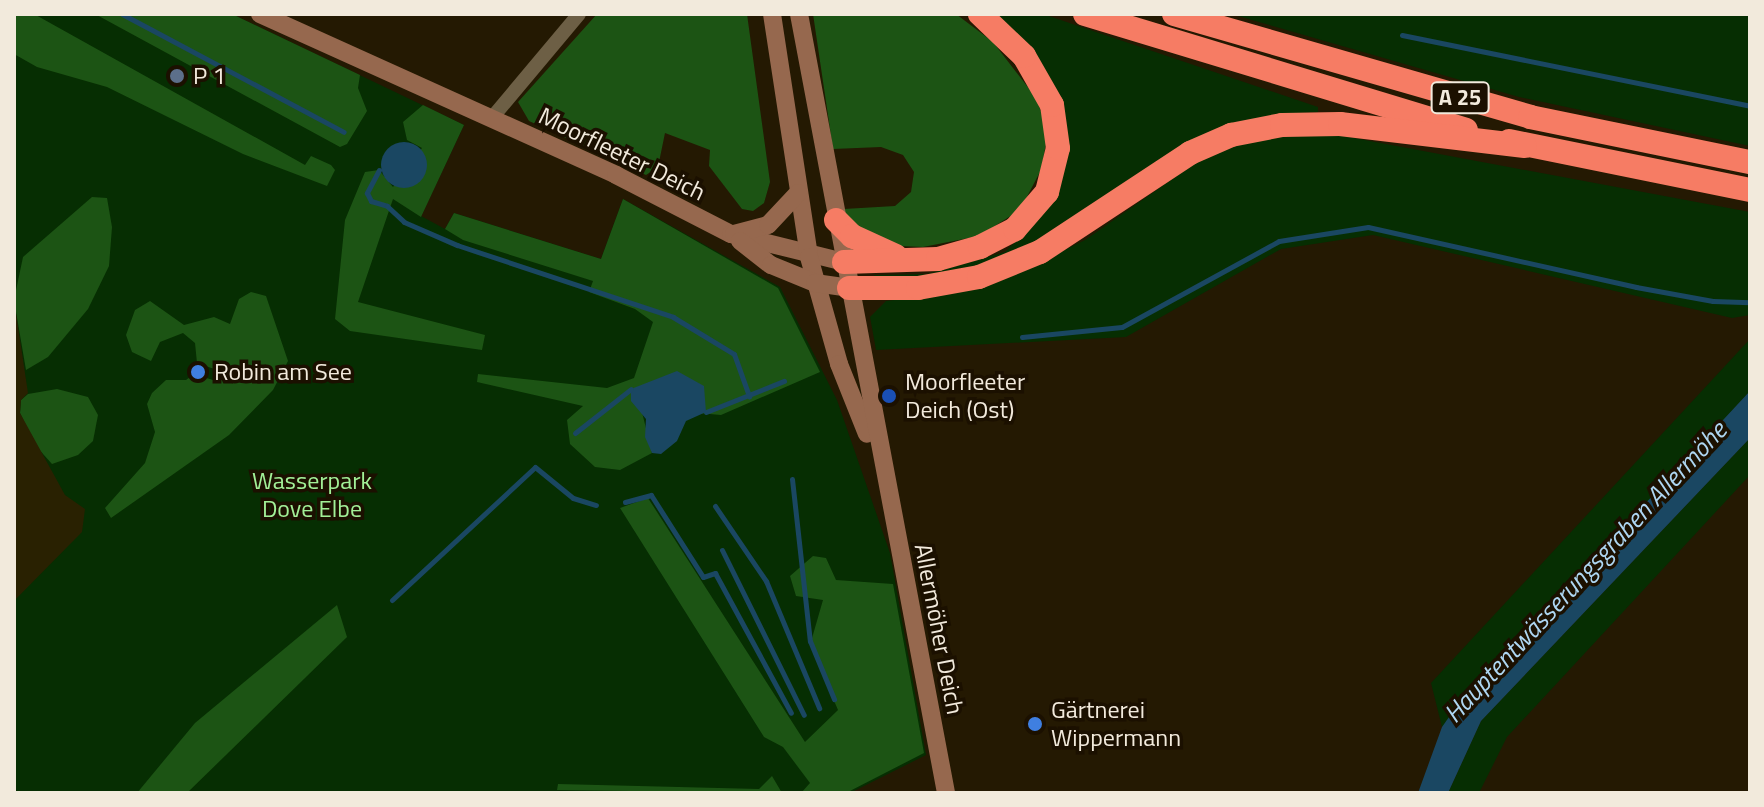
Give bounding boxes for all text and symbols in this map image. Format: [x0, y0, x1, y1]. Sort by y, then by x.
place label: P 1 [193, 62, 226, 90]
marker: P 1 [168, 67, 186, 85]
road number: A 25 [1430, 80, 1490, 116]
street label: Moorfleeter Deich [534, 101, 710, 207]
place label: Robin am See [214, 358, 352, 386]
marker: Robin am See [189, 363, 207, 381]
place label: Moorfleeter Deich (Ost) [905, 368, 1025, 424]
marker: Moorfleeter Deich (Ost) [880, 387, 898, 405]
water label: Hauptentwässerungsgraben Allermöhe [1437, 415, 1733, 729]
park label: Wasserpark Dove Elbe [252, 467, 372, 523]
street label: Allermöher Deich [908, 541, 970, 717]
place label: Gärtnerei Wippermann [1051, 696, 1181, 752]
marker: Gärtnerei Wippermann [1026, 715, 1044, 733]

